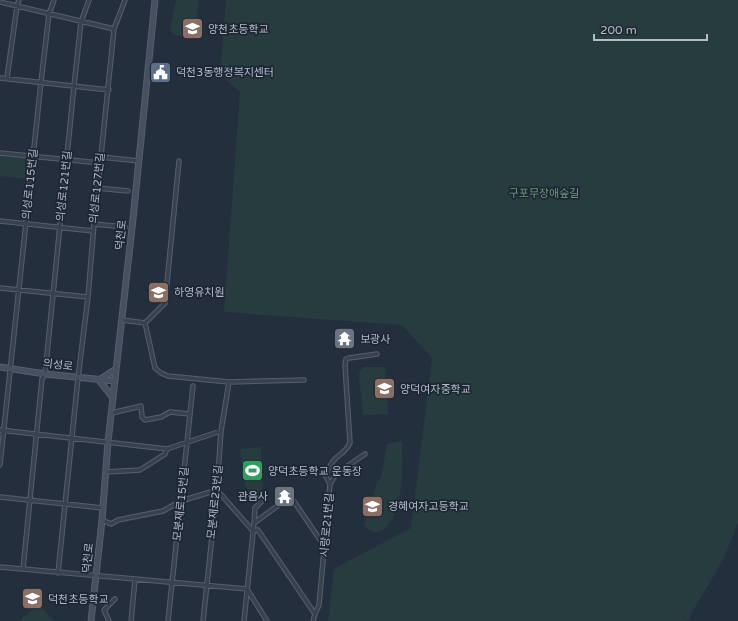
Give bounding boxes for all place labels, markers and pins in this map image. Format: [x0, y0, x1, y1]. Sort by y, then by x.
school or university icon: 양천초등학교 [180, 16, 206, 42]
place label: 양천초등학교 [208, 23, 269, 36]
public building icon: 덕천3동행정복지센터 [148, 59, 174, 85]
place label: 덕천3동행정복지센터 [176, 66, 274, 79]
school or university icon: 하영유치원 [145, 279, 171, 305]
place label: 하영유치원 [174, 286, 225, 299]
temple icon: 보광사 [331, 326, 357, 352]
place label: 보광사 [360, 333, 390, 346]
school or university icon: 양덕여자중학교 [371, 376, 397, 402]
place label: 양덕여자중학교 [400, 383, 471, 396]
sports icon: 양덕초등학교 운동장 [240, 458, 266, 484]
place label: 양덕초등학교 운동장 [268, 465, 362, 478]
temple icon: 관음사 [271, 483, 297, 509]
place label: 관음사 [238, 490, 268, 503]
school or university icon: 경혜여자고등학교 [360, 493, 386, 519]
place label: 경혜여자고등학교 [388, 500, 469, 513]
school or university icon: 덕천초등학교 [20, 586, 46, 612]
place label: 덕천초등학교 [48, 593, 109, 606]

